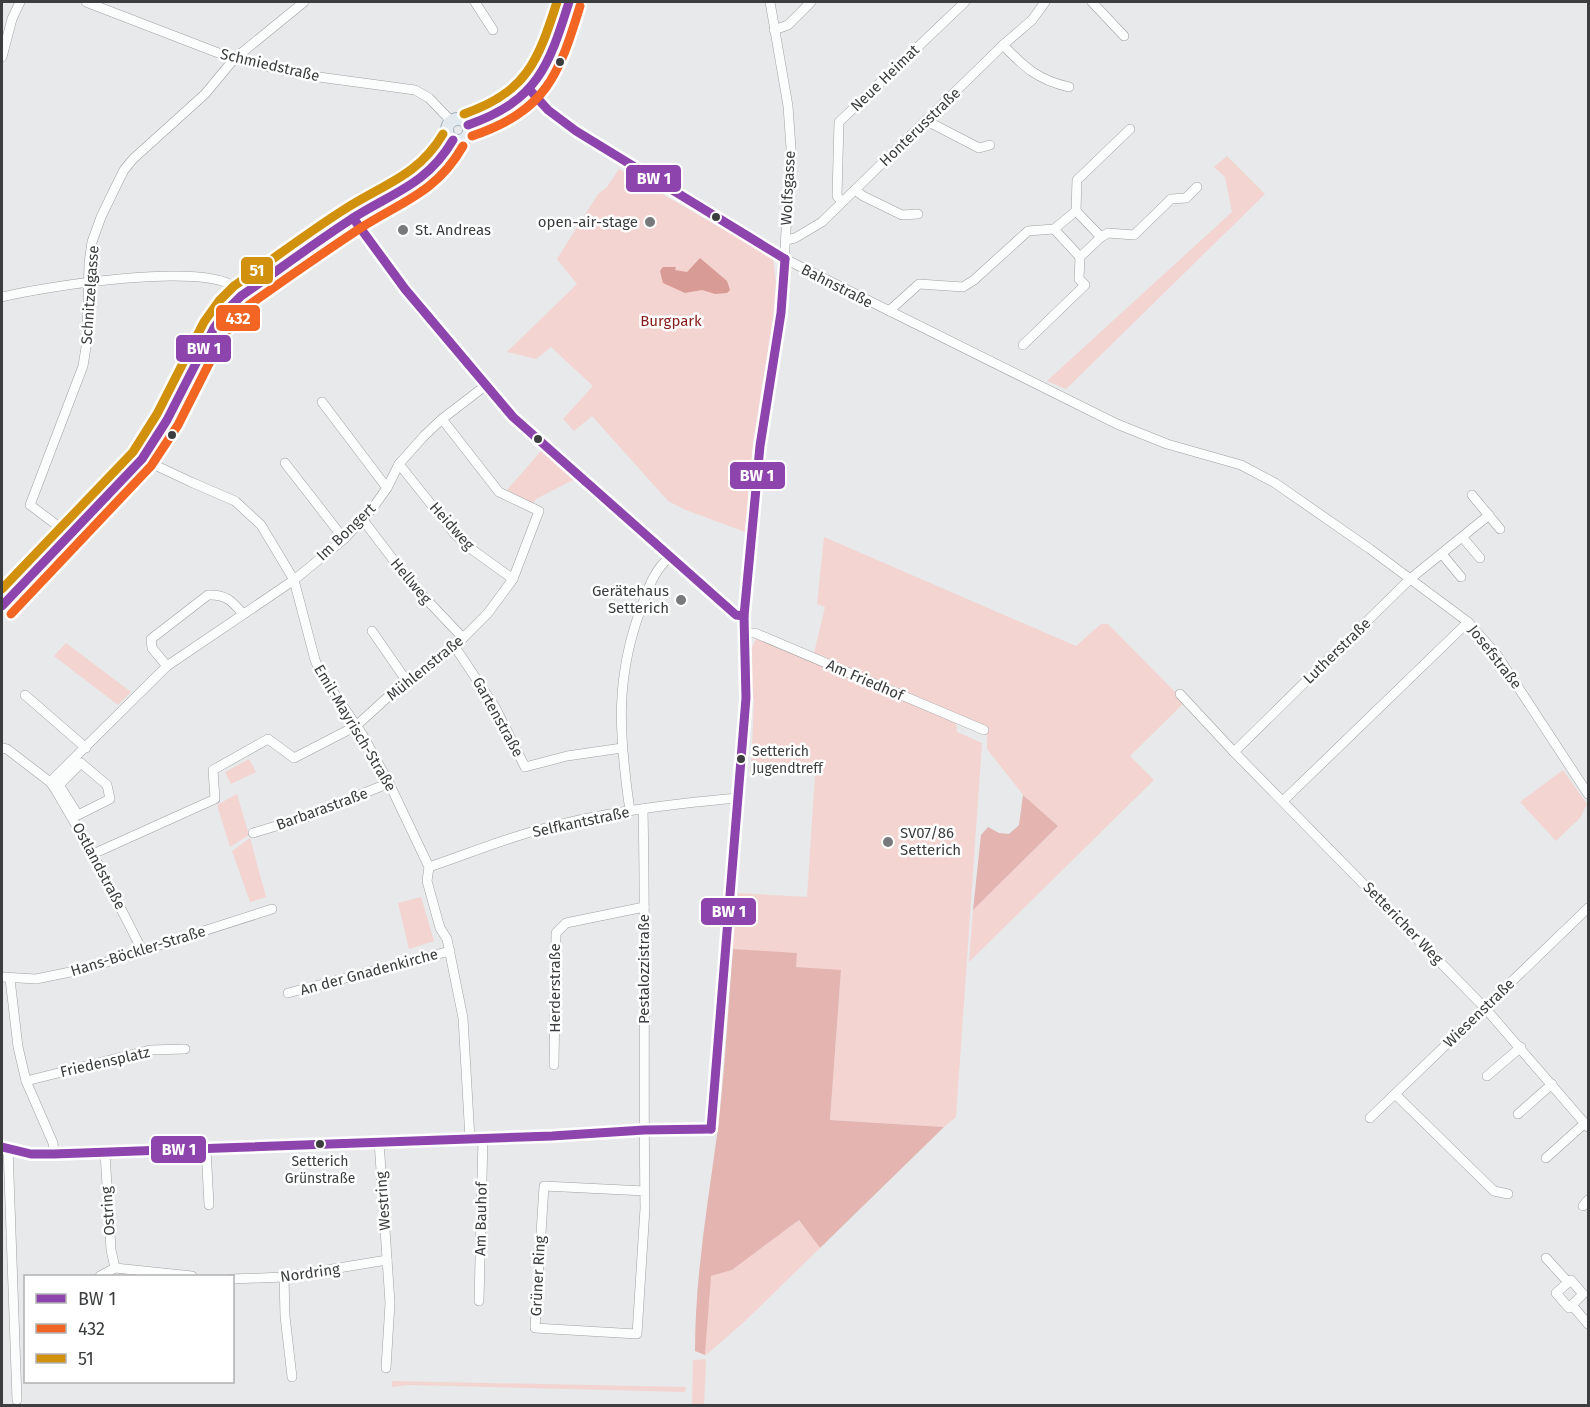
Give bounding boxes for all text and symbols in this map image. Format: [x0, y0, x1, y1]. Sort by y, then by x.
street label: Neue Heimat [847, 40, 923, 115]
street label: Schmiedstraße [219, 45, 321, 85]
unlabelled marker [554, 56, 566, 68]
street label: Honterusstraße [876, 84, 964, 170]
street label: Wolfsgasse [777, 150, 799, 226]
line badge: BW 1 [625, 164, 682, 193]
text: BW 1 [637, 169, 671, 188]
unlabelled marker [710, 211, 722, 223]
place label: open-air-stage [538, 213, 638, 231]
marker: open-air-stage [643, 215, 657, 229]
place label: St. Andreas [415, 221, 491, 239]
marker: St. Andreas [396, 223, 410, 237]
street label: Schnitzelgasse [78, 245, 102, 345]
line badge: 51 [240, 256, 274, 285]
street label: Bahnstraße [798, 260, 876, 312]
text: 51 [249, 261, 265, 280]
line badge: 432 [215, 304, 261, 332]
text: 432 [225, 309, 251, 328]
park label: Burgpark [640, 312, 702, 330]
line badge: BW 1 [175, 334, 232, 363]
text: BW 1 [187, 339, 221, 358]
unlabelled marker [166, 429, 178, 441]
unlabelled marker [532, 433, 544, 445]
line badge: BW 1 [729, 461, 786, 490]
text: BW 1 [740, 466, 774, 485]
street label: Heidweg [426, 498, 478, 554]
street label: Im Bongert [313, 499, 380, 564]
street label: Hellweg [387, 555, 435, 608]
place label: Gerätehaus Setterich [592, 582, 669, 617]
marker: Gerätehaus Setterich [674, 593, 688, 607]
street label: Lutherstraße [1300, 614, 1374, 688]
street label: Josefstraße [1464, 621, 1526, 693]
street label: Mühlenstraße [383, 632, 467, 704]
street label: Am Friedhof [824, 656, 907, 705]
street label: Emil-Mayrisch-Straße [310, 661, 400, 795]
street label: Gartenstraße [469, 674, 527, 760]
place label: Setterich Jugendtreff [752, 743, 824, 777]
marker: Setterich Jugendtreff [735, 753, 747, 765]
street label: Barbarastraße [274, 784, 370, 834]
street label: Selfkantstraße [531, 803, 631, 841]
street label: Ostlandstraße [69, 819, 129, 913]
place label: SV07/86 Setterich [900, 824, 961, 859]
marker: SV07/86 Setterich [881, 835, 895, 849]
street label: Settericher Weg [1359, 878, 1447, 968]
line badge: BW 1 [700, 897, 757, 926]
text: BW 1 [712, 902, 746, 921]
street label: Pestalozzistraße [635, 914, 653, 1024]
street label: Hans-Böckler-Straße [68, 922, 208, 980]
street label: Herderstraße [546, 943, 564, 1033]
street label: An der Gnadenkirche [298, 945, 440, 999]
street label: Wiesenstraße [1440, 975, 1518, 1051]
street label: Friedensplatz [58, 1043, 152, 1081]
line badge: BW 1 [150, 1135, 207, 1164]
marker: Setterich Grünstraße [314, 1138, 326, 1150]
text: BW 1 [162, 1140, 196, 1159]
place label: Setterich Grünstraße [285, 1153, 355, 1187]
street label: Westring [372, 1171, 394, 1231]
street label: Am Bauhof [471, 1181, 491, 1256]
street label: Ostring [97, 1186, 119, 1236]
street label: Grüner Ring [527, 1235, 549, 1317]
street label: Nordring [279, 1260, 341, 1286]
legend [24, 1275, 234, 1383]
text: BW 1 [78, 1288, 116, 1310]
text: 432 [78, 1318, 105, 1340]
text: 51 [78, 1348, 94, 1370]

